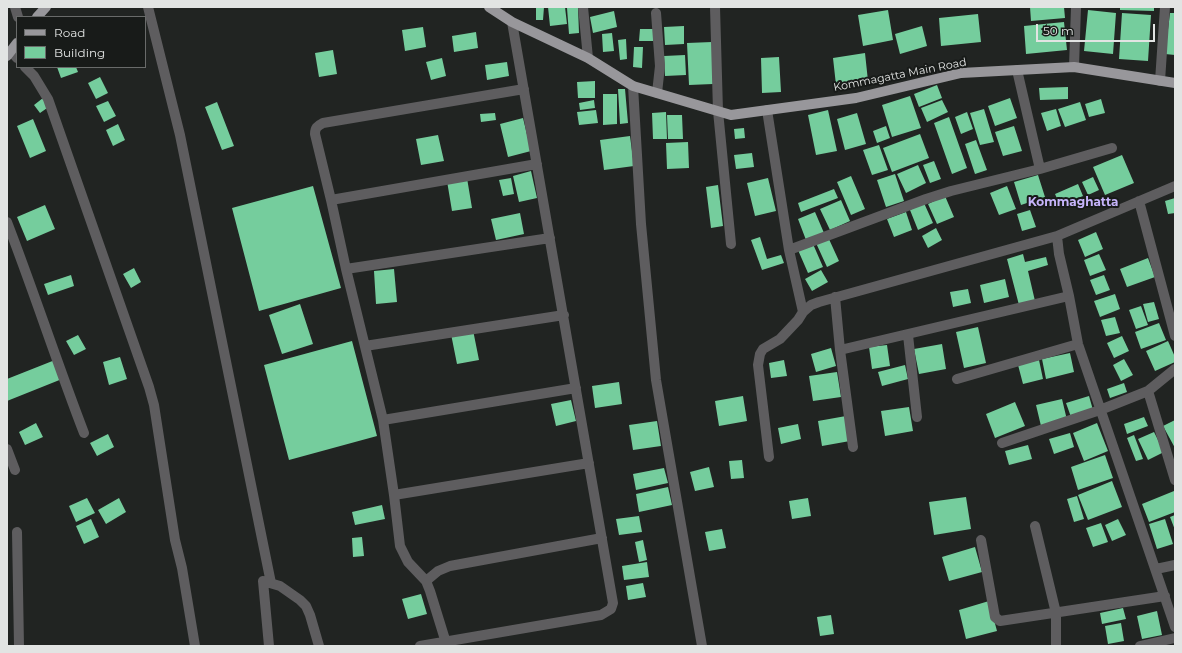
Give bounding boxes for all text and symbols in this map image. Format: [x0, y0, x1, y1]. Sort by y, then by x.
legend [16, 16, 146, 68]
scale bar [1038, 16, 1157, 42]
text: 50 m [1043, 23, 1074, 38]
text: Road [54, 25, 85, 40]
text: Building [54, 45, 105, 60]
street label: Kommagatta Main Road [832, 56, 968, 94]
district label: Kommaghatta [1028, 195, 1118, 209]

